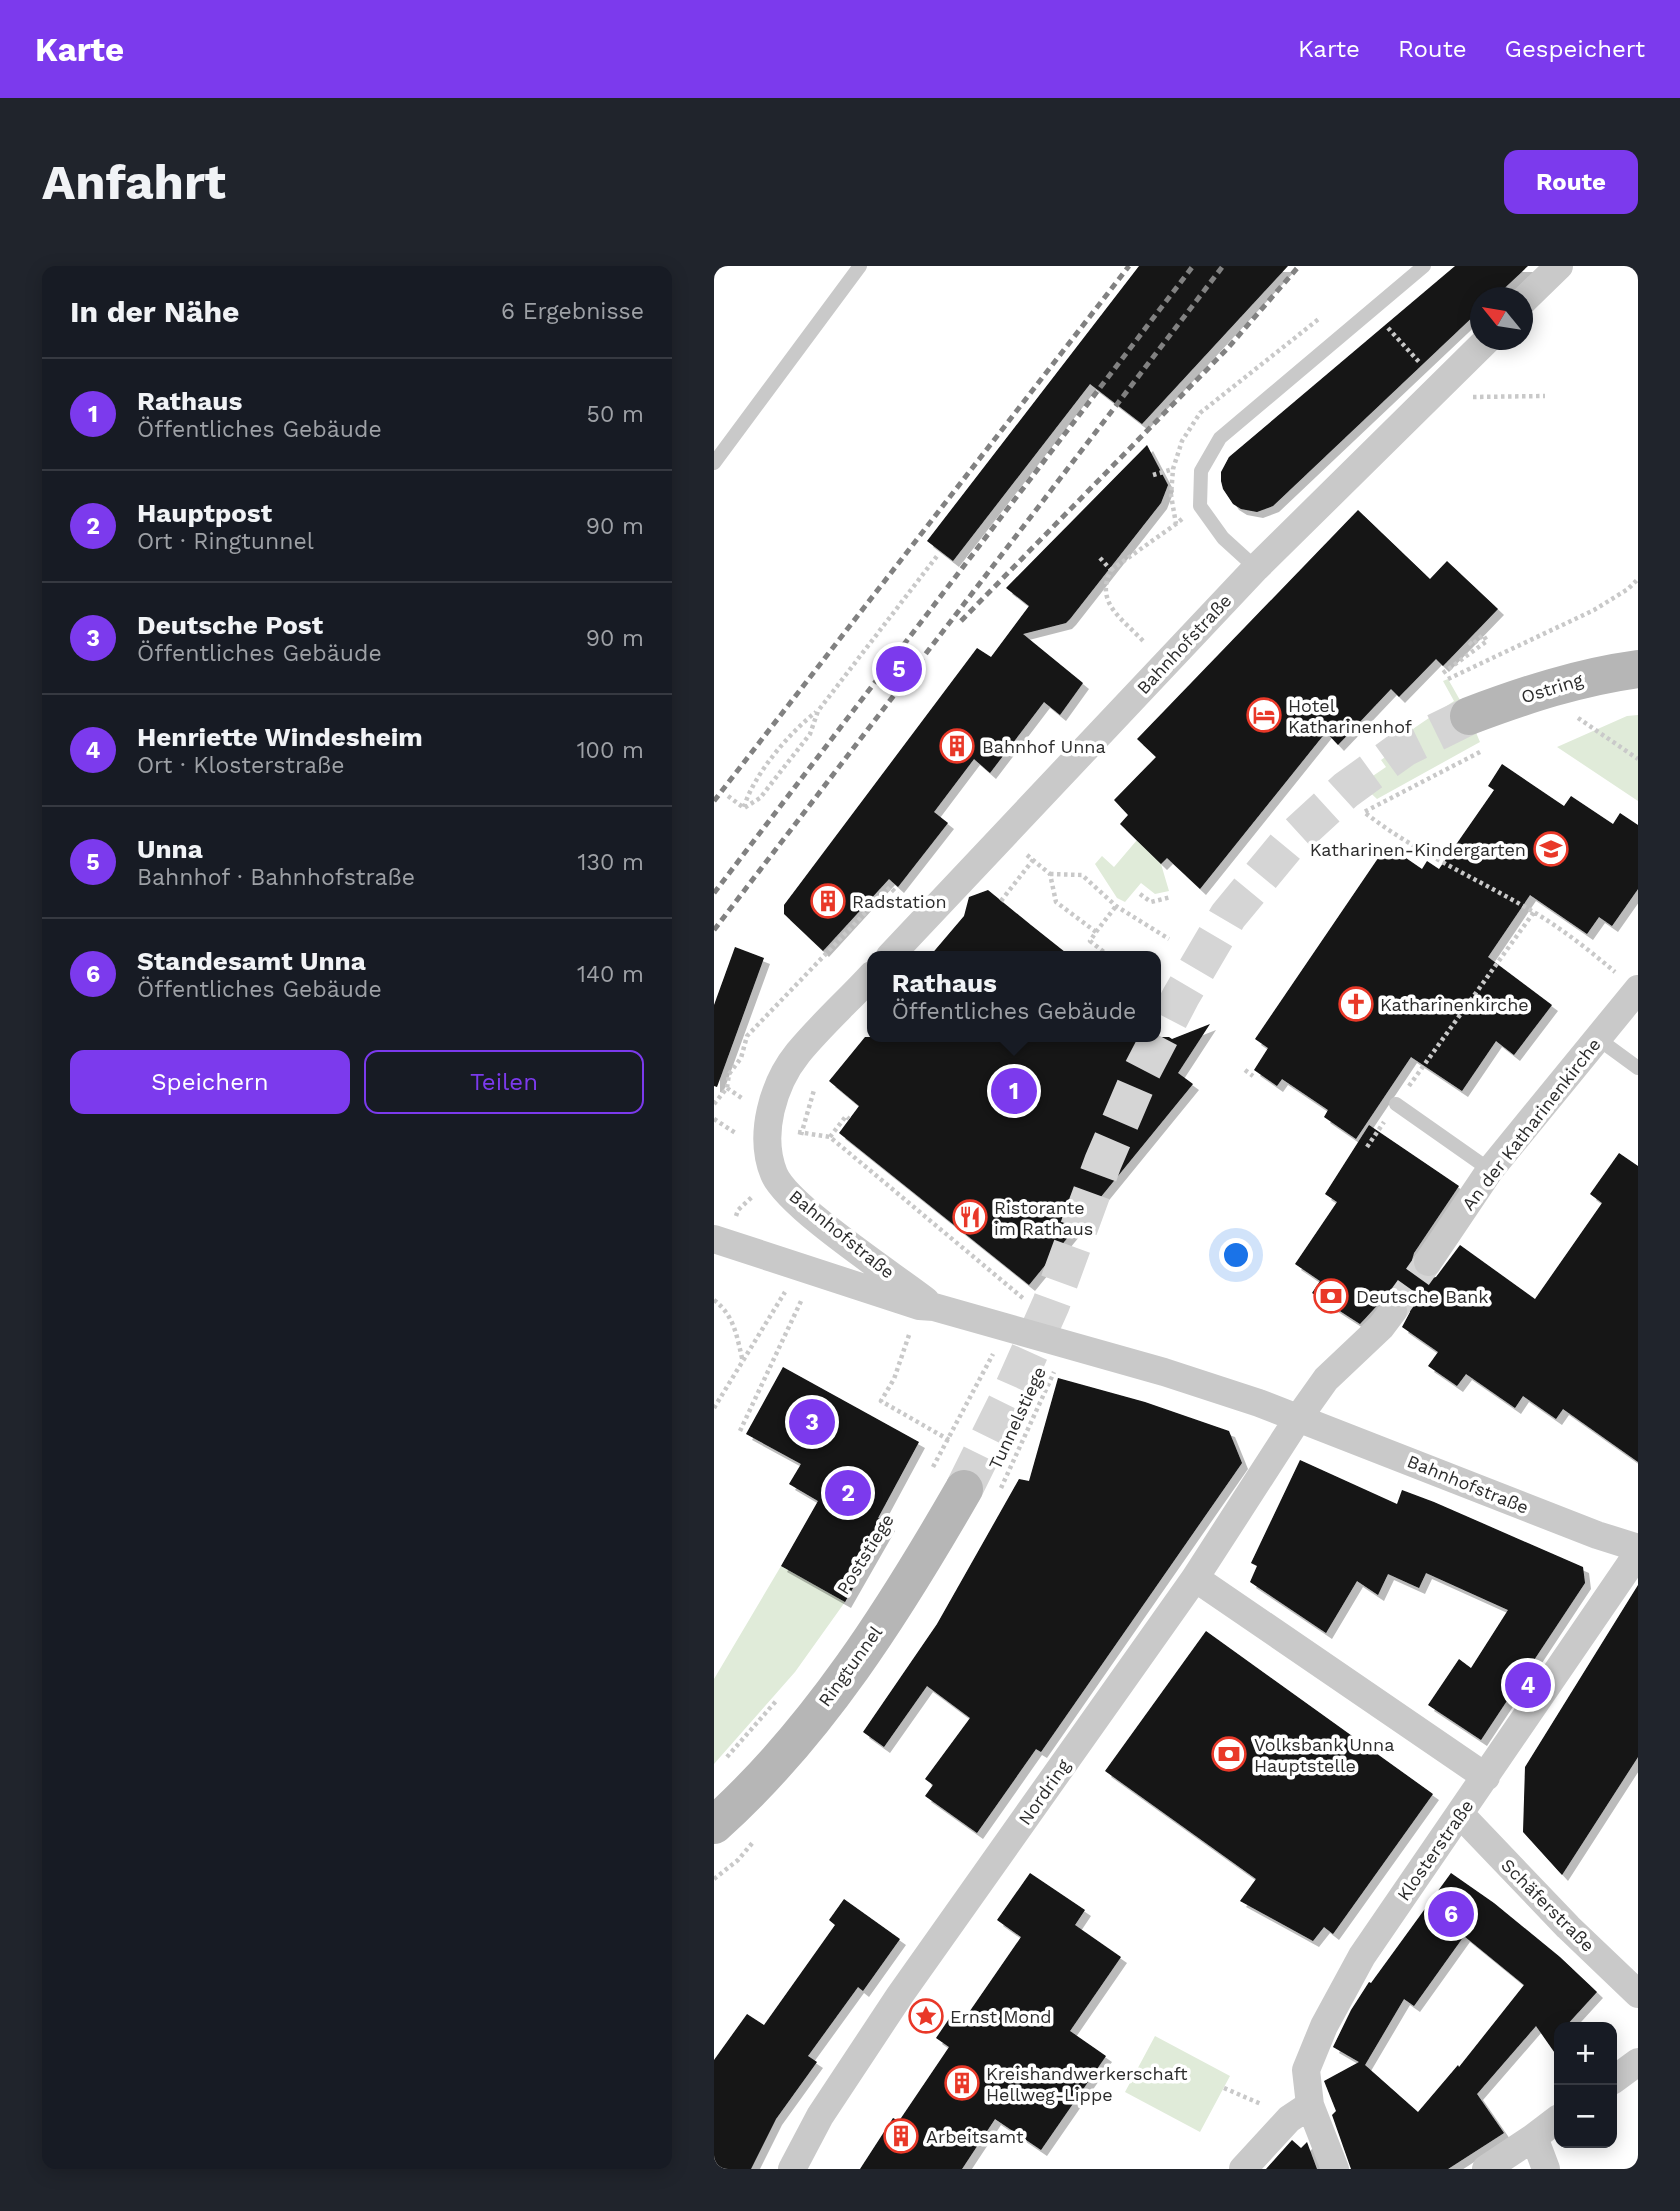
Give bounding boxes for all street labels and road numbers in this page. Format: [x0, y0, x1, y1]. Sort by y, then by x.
street label: Bahnhofstraße [1132, 590, 1236, 698]
street label: Ostring [1519, 669, 1586, 707]
street label: An der Katharinenkirche [1457, 1034, 1605, 1214]
street label: Bahnhofstraße [785, 1185, 899, 1283]
street label: Tunnelstiege [984, 1363, 1050, 1473]
street label: Bahnhofstraße [1404, 1450, 1532, 1518]
street label: Poststiege [832, 1510, 898, 1598]
street label: Ringtunnel [814, 1621, 886, 1710]
street label: Nordring [1014, 1755, 1074, 1829]
street label: Klosterstraße [1392, 1796, 1478, 1904]
street label: Schäferstraße [1497, 1854, 1599, 1956]

